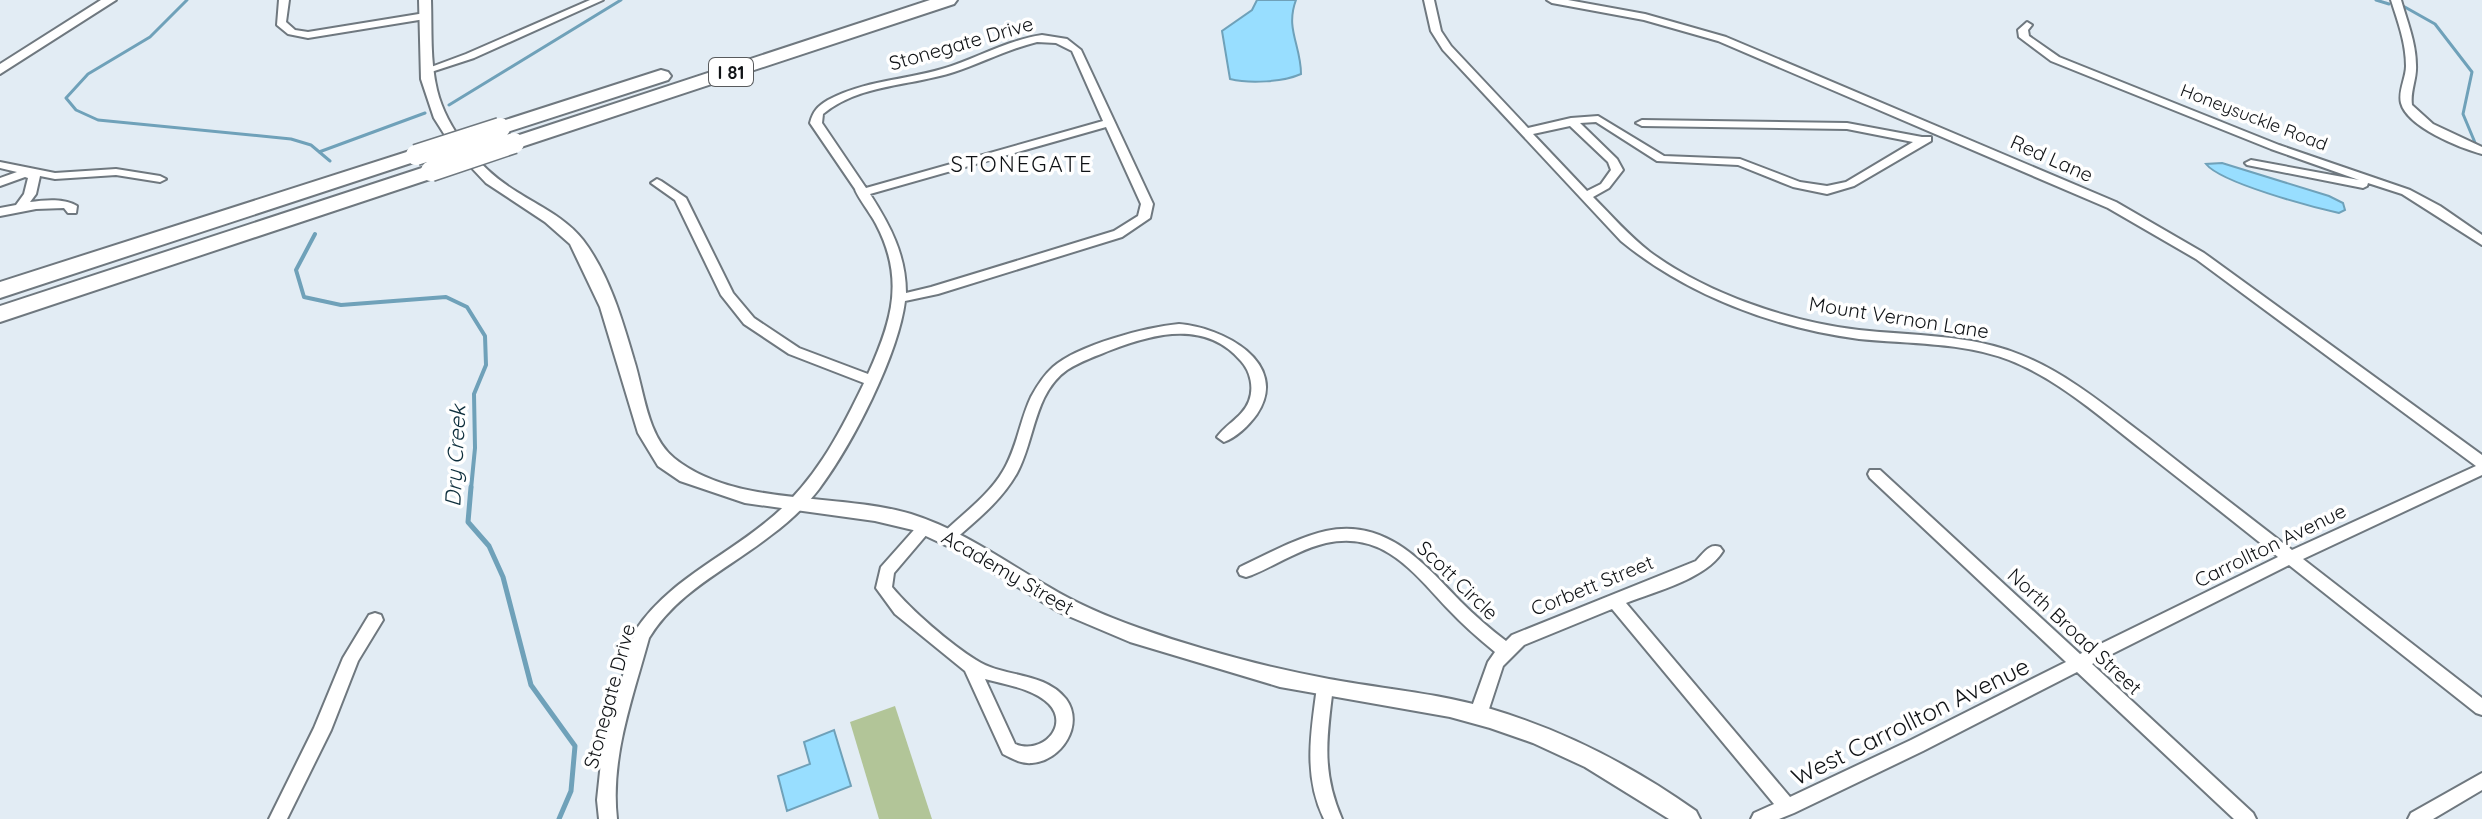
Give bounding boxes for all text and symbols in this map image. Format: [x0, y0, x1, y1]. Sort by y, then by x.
street label: Stonegate Drive [886, 10, 1036, 76]
road number: I 81 [709, 58, 753, 86]
street label: Honeysuckle Road [2177, 78, 2331, 156]
street label: Red Lane [2007, 129, 2097, 187]
district label: STONEGATE [951, 150, 1093, 178]
street label: Mount Vernon Lane [1807, 290, 1991, 344]
water label: Dry Creek [438, 402, 472, 508]
street label: Carrollton Avenue [2190, 497, 2350, 593]
street label: Academy Street [937, 524, 1079, 620]
street label: Scott Circle [1412, 535, 1504, 625]
street label: Corbett Street [1527, 549, 1657, 621]
street label: North Broad Street [2003, 562, 2148, 700]
street label: Stonegate Drive [578, 621, 640, 771]
street label: West Carrollton Avenue [1786, 650, 2034, 792]

